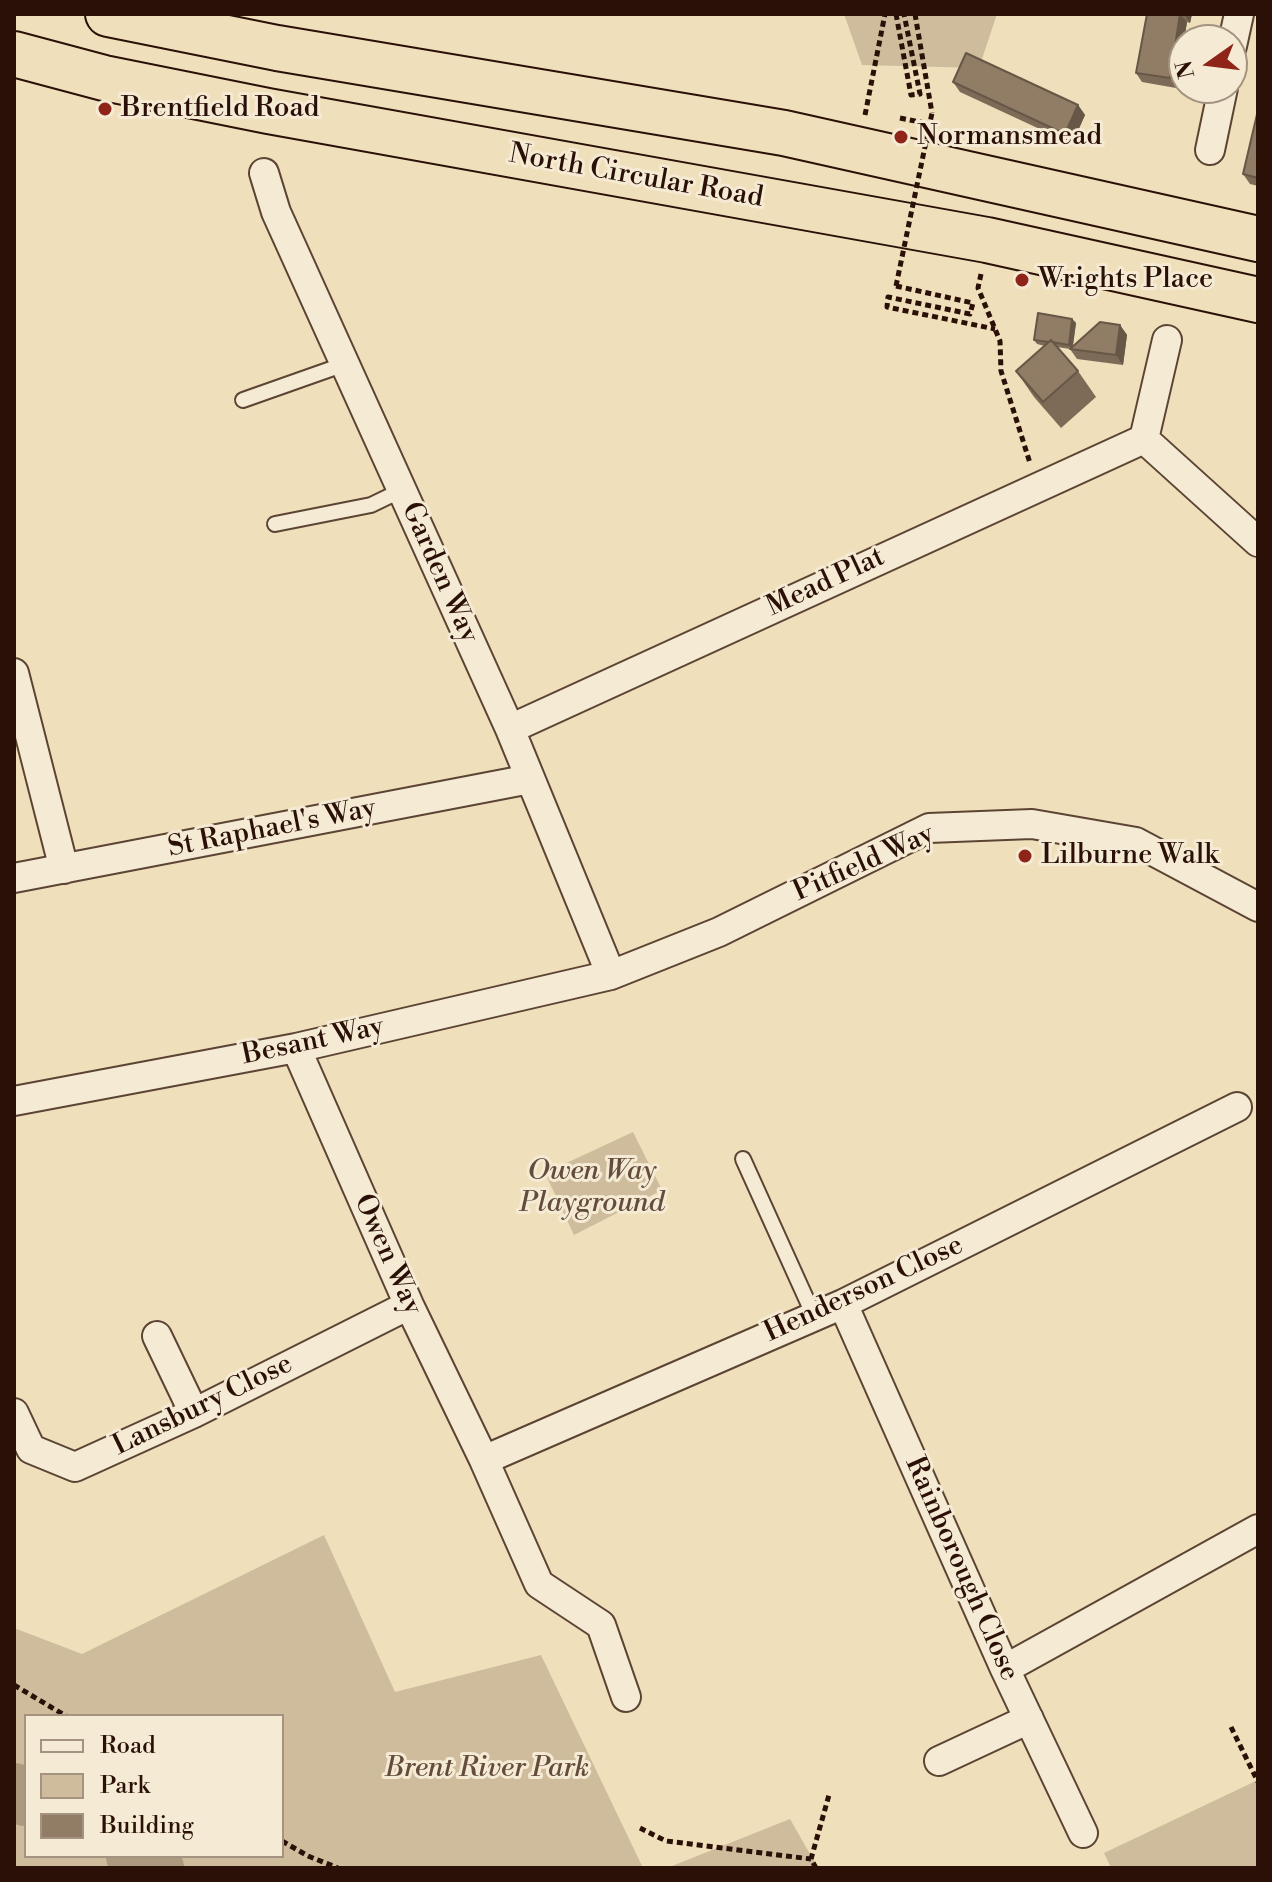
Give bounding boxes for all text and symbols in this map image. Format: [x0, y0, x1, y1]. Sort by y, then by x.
north arrow [1168, 24, 1248, 104]
text: N [1171, 58, 1201, 81]
place label: Brentfield Road [121, 92, 319, 126]
marker: Brentfield Road [96, 100, 114, 118]
place label: Normansmead [917, 120, 1102, 154]
marker: Normansmead [892, 128, 910, 146]
street label: North Circular Road [506, 138, 766, 216]
place label: Wrights Place [1038, 263, 1213, 297]
marker: Wrights Place [1013, 271, 1031, 289]
street label: Garden Way [393, 497, 485, 649]
street label: Mead Plat [762, 541, 890, 625]
street label: St Raphael's Way [165, 792, 379, 866]
street label: Pitfield Way [788, 818, 940, 910]
place label: Lilburne Walk [1041, 839, 1219, 873]
marker: Lilburne Walk [1016, 847, 1034, 865]
street label: Besant Way [239, 1011, 387, 1073]
park label: Owen Way Playground [520, 1155, 664, 1221]
street label: Owen Way [345, 1189, 429, 1321]
street label: Henderson Close [759, 1229, 969, 1351]
street label: Lansbury Close [108, 1348, 298, 1464]
street label: Rainborough Close [896, 1452, 1026, 1686]
legend [24, 1714, 284, 1858]
text: Road [100, 1731, 156, 1761]
park label: Brent River Park [385, 1752, 589, 1786]
text: Park [100, 1771, 150, 1801]
text: Building [100, 1811, 194, 1841]

